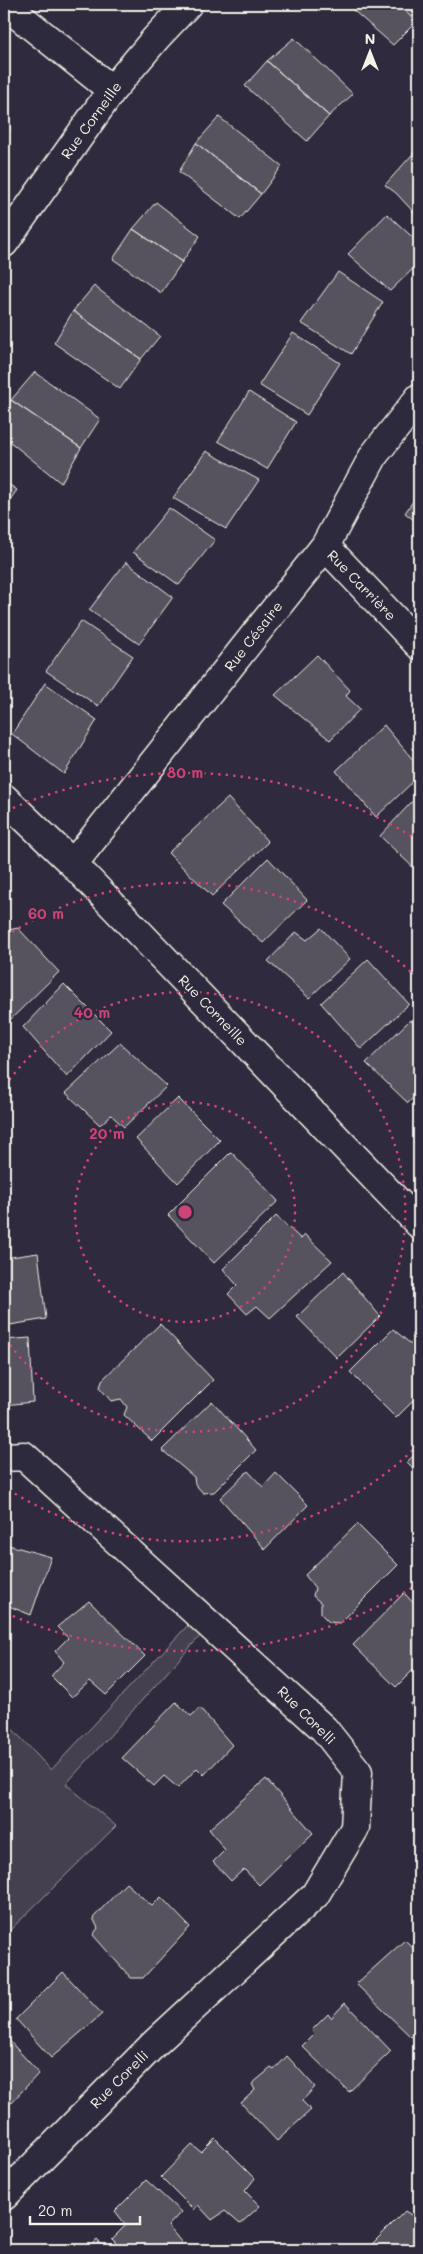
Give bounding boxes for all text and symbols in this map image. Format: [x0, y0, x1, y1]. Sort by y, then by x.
north arrow [346, 28, 396, 78]
text: N [365, 29, 375, 48]
street label: Rue Corneille [56, 77, 126, 163]
street label: Rue Carrière [323, 546, 401, 624]
street label: Rue Césaire [220, 597, 286, 675]
text: 80 m [167, 762, 203, 782]
text: 60 m [28, 903, 64, 923]
street label: Rue Corneille [174, 970, 252, 1050]
text: 40 m [74, 1002, 110, 1022]
text: 20 m [89, 1123, 125, 1143]
centre of rings [176, 1203, 194, 1221]
street label: Rue Corelli [274, 1682, 340, 1748]
street label: Rue Corelli [86, 2046, 152, 2112]
scale bar [30, 2194, 140, 2226]
text: 20 m [38, 2200, 72, 2220]

